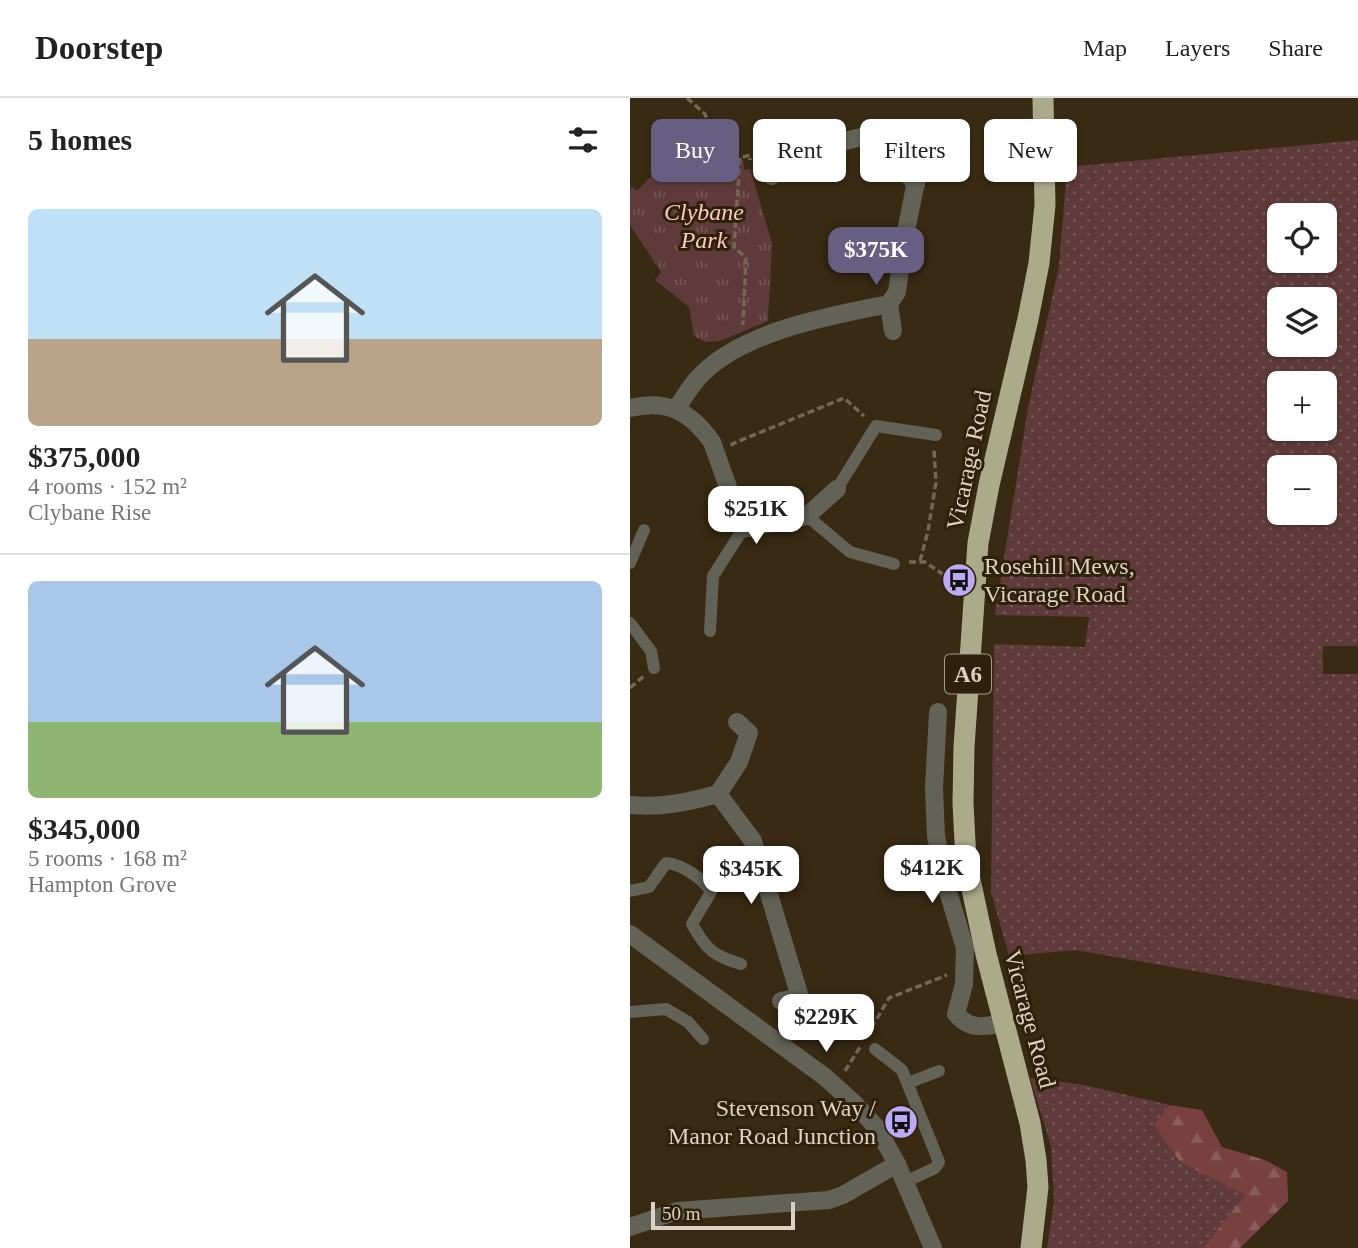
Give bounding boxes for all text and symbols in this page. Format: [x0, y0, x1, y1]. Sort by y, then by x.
text: Doorstep [35, 30, 163, 66]
text: Map [1083, 35, 1127, 61]
text: Layers [1165, 35, 1230, 61]
text: Share [1268, 35, 1323, 61]
chip: Buy [651, 119, 739, 182]
chip: Rent [753, 119, 846, 182]
chip: Filters [860, 119, 970, 182]
chip: New [984, 119, 1077, 182]
icon: filters [564, 121, 602, 159]
text: 5 homes [28, 123, 132, 156]
park label: Clybane Park [664, 199, 744, 253]
map controls [1267, 203, 1337, 525]
button: locate [1267, 203, 1337, 273]
pin: $375K [827, 228, 925, 287]
text: $375K [844, 237, 908, 262]
icon: home [252, 255, 378, 381]
button: layers [1267, 287, 1337, 357]
button: + [1267, 371, 1337, 441]
street label: Vicarage Road [942, 388, 996, 532]
text: $375,000 [28, 440, 141, 473]
button: − [1267, 455, 1337, 525]
text: 4 rooms · 152 m² [28, 474, 187, 499]
pin: $251K [707, 486, 805, 546]
text: $251K [724, 496, 788, 521]
text: Clybane Rise [28, 500, 151, 525]
place label: Rosehill Mews, Vicarage Road [984, 553, 1135, 607]
bus stop icon: Rosehill Mews, Vicarage Road [940, 561, 978, 599]
icon: home [252, 627, 378, 753]
road number: A6 [945, 654, 991, 694]
text: $345,000 [28, 812, 141, 845]
text: 5 rooms · 168 m² [28, 846, 187, 871]
pin: $345K [702, 846, 800, 906]
pin: $412K [883, 846, 981, 905]
text: $412K [900, 855, 964, 880]
text: $345K [719, 856, 783, 881]
text: Hampton Grove [28, 872, 177, 897]
street label: Vicarage Road [999, 947, 1061, 1091]
pin: $229K [777, 995, 875, 1054]
text: $229K [794, 1004, 858, 1029]
place label: Stevenson Way / Manor Road Junction [668, 1095, 876, 1149]
bus stop icon: Stevenson Way / Manor Road Junction [882, 1103, 920, 1141]
scale bar [651, 1199, 794, 1231]
text: 50 m [662, 1203, 701, 1224]

